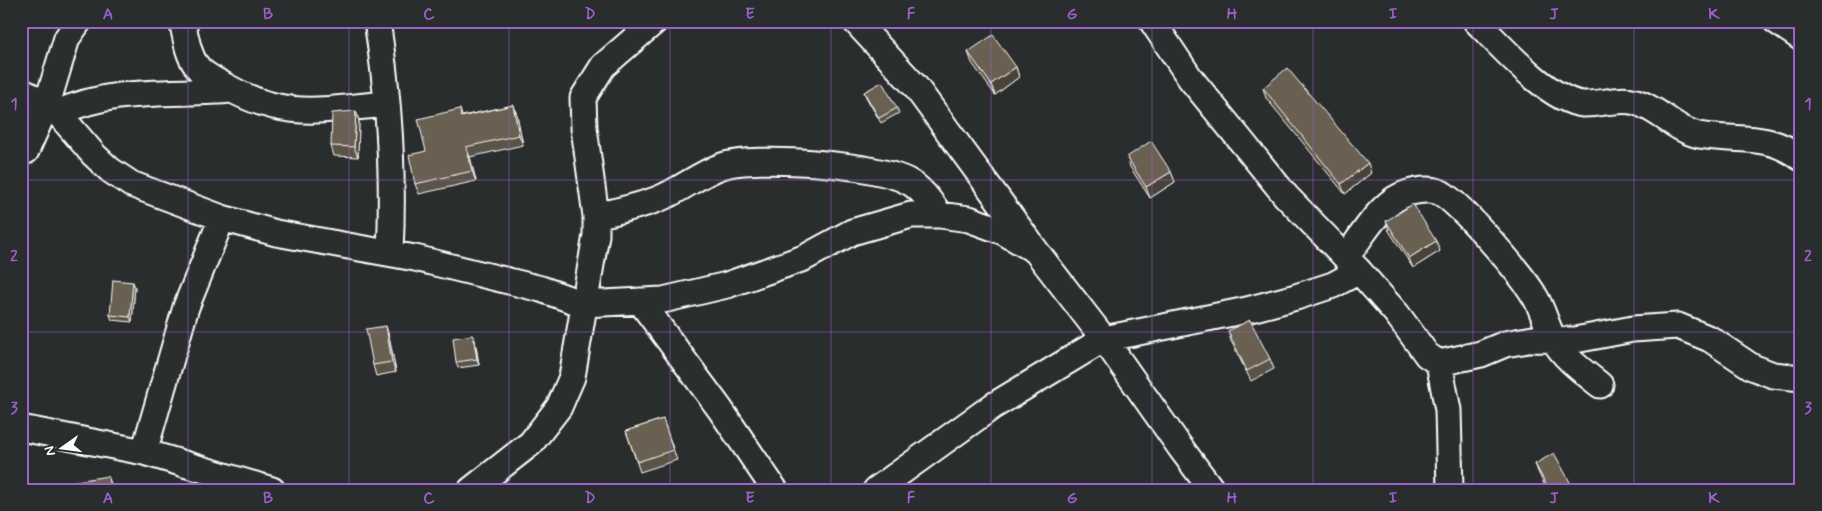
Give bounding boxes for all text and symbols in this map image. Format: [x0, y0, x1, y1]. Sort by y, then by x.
text: A [103, 4, 113, 25]
text: B [263, 4, 273, 25]
text: C [423, 4, 435, 25]
text: D [584, 4, 596, 25]
text: E [745, 4, 755, 25]
text: F [907, 4, 916, 25]
text: G [1067, 4, 1078, 25]
text: H [1227, 4, 1238, 25]
text: I [1389, 4, 1398, 25]
text: J [1549, 4, 1559, 25]
text: K [1708, 4, 1720, 25]
text: 1 [10, 94, 18, 115]
text: 1 [1804, 94, 1812, 115]
text: 2 [10, 246, 18, 267]
text: 2 [1804, 246, 1812, 267]
text: 3 [10, 398, 18, 419]
text: 3 [1804, 398, 1812, 419]
north arrow [38, 424, 88, 474]
text: N [40, 444, 60, 458]
text: A [103, 488, 113, 509]
text: B [263, 488, 273, 509]
text: C [423, 488, 435, 509]
text: D [584, 488, 596, 509]
text: E [745, 488, 755, 509]
text: F [907, 488, 916, 509]
text: G [1067, 488, 1078, 509]
text: H [1227, 488, 1238, 509]
text: I [1389, 488, 1398, 509]
text: J [1549, 488, 1559, 509]
text: K [1708, 488, 1720, 509]

